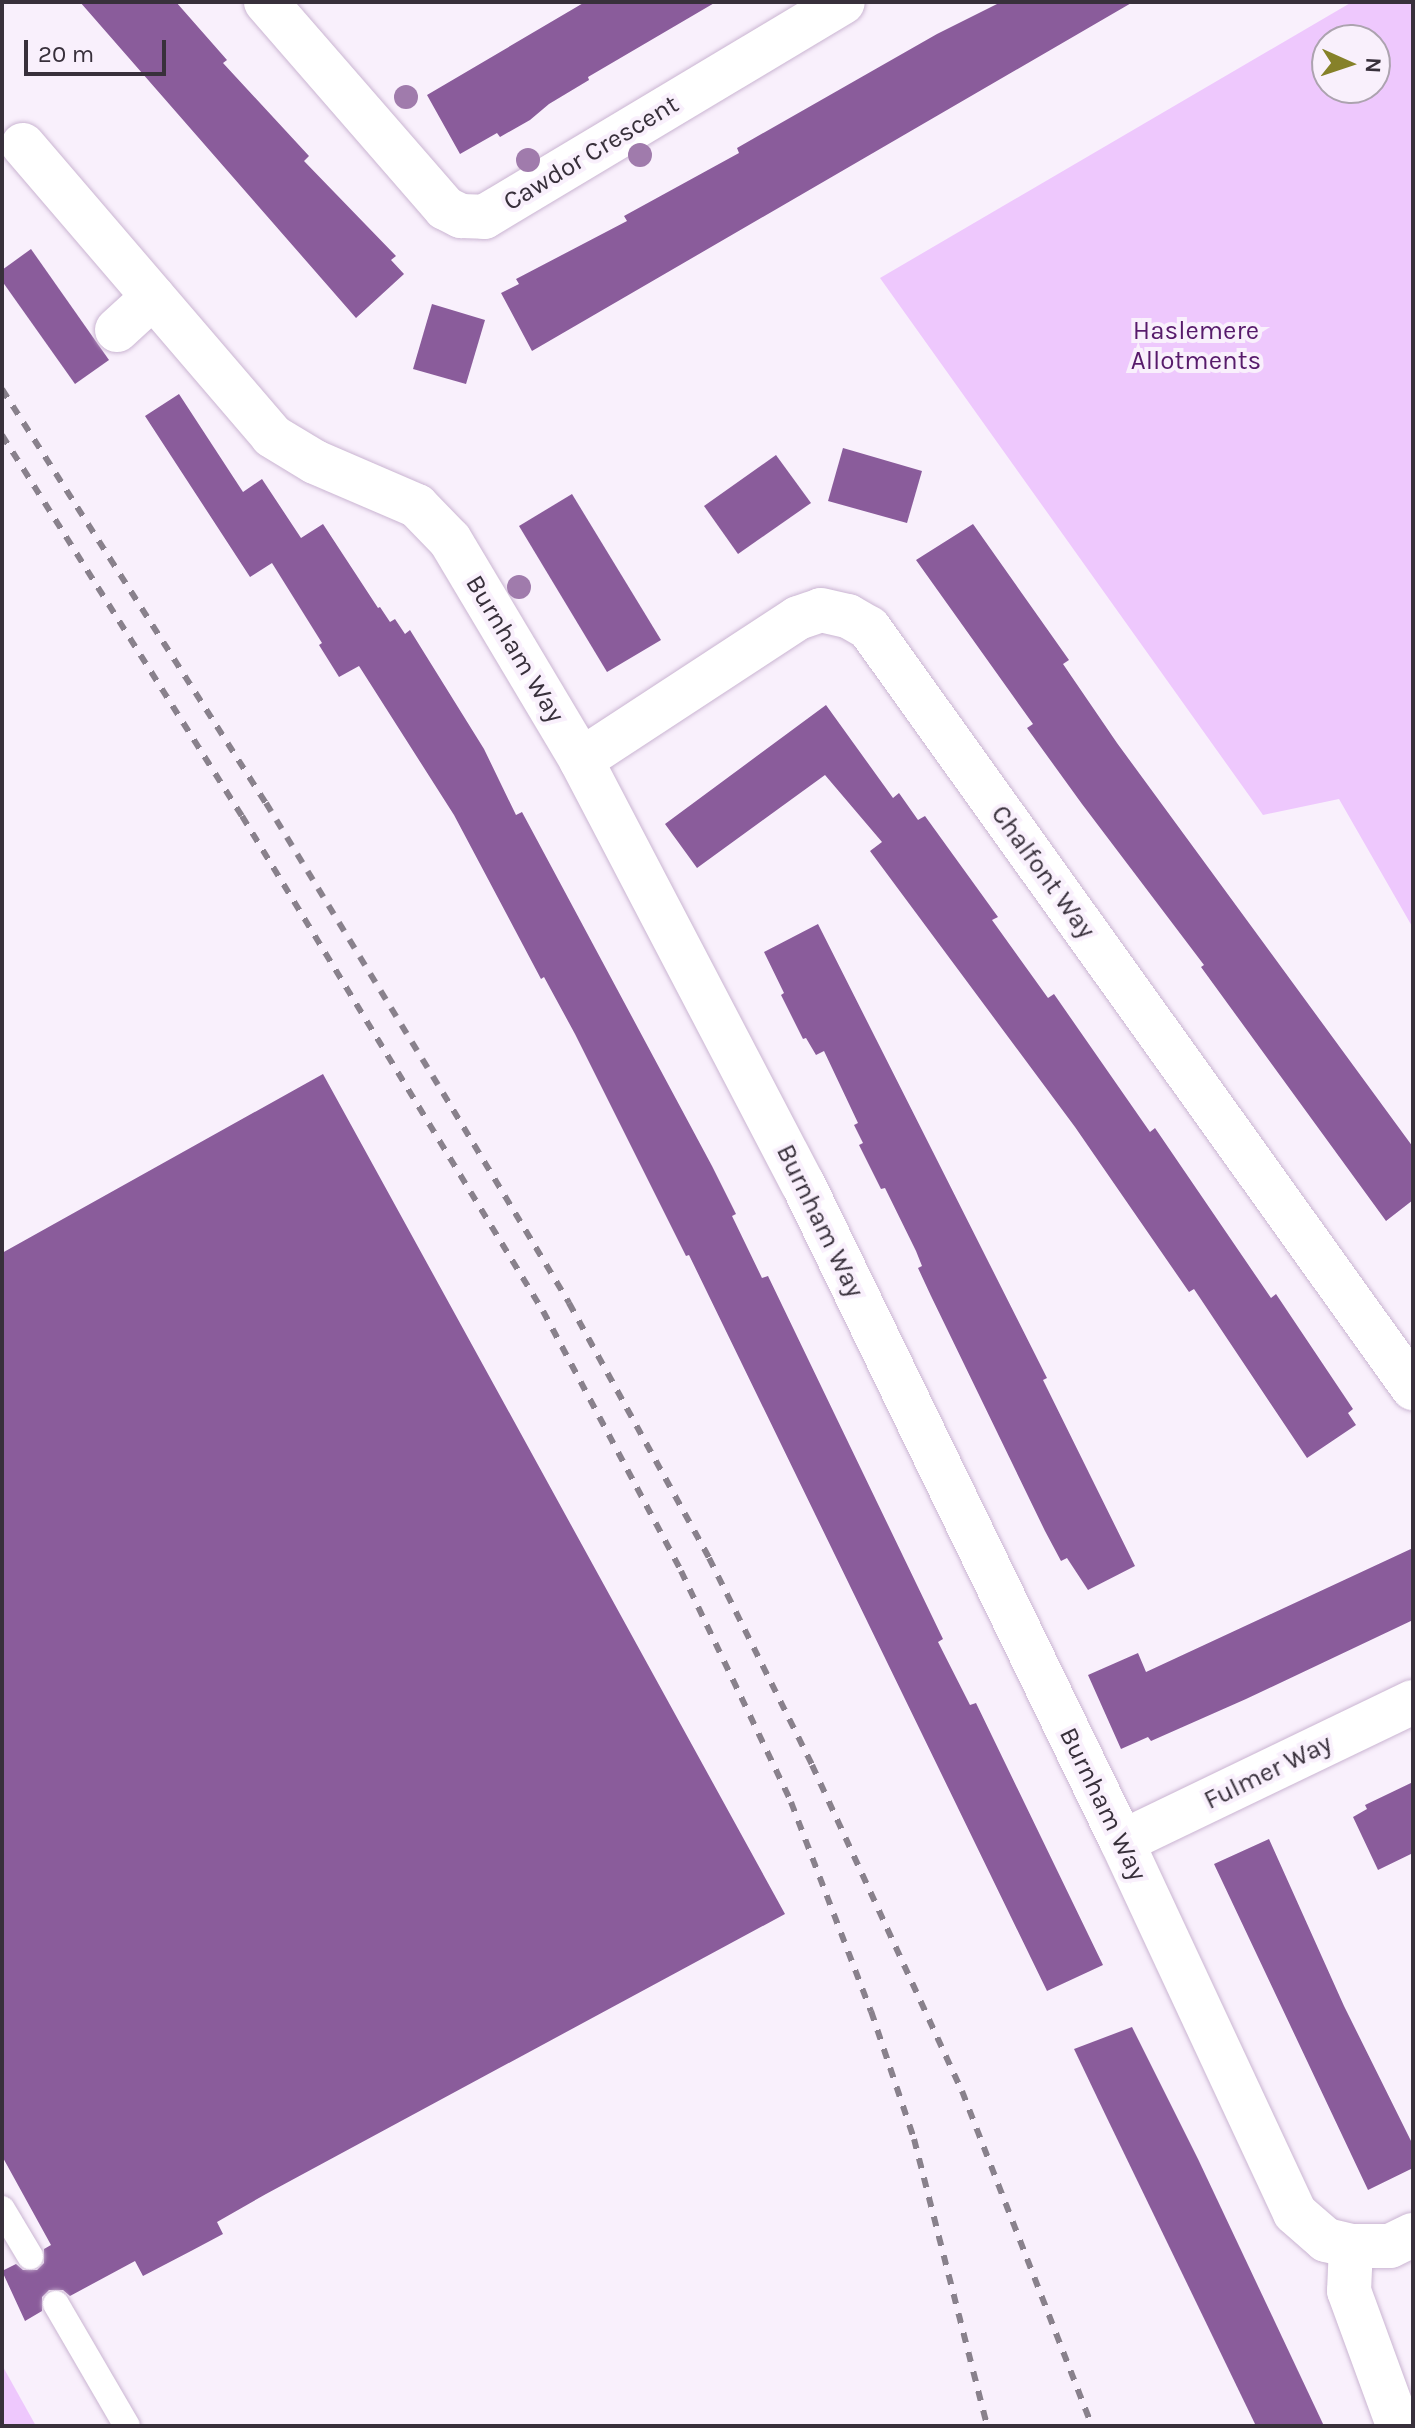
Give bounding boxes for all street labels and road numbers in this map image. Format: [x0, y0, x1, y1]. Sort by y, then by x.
street label: Cawdor Crescent [498, 88, 684, 218]
street label: Burnham Way [459, 570, 571, 728]
street label: Chalfont Way [984, 799, 1102, 945]
street label: Burnham Way [770, 1139, 870, 1303]
street label: Burnham Way [1053, 1722, 1153, 1886]
street label: Fulmer Way [1199, 1728, 1337, 1816]

